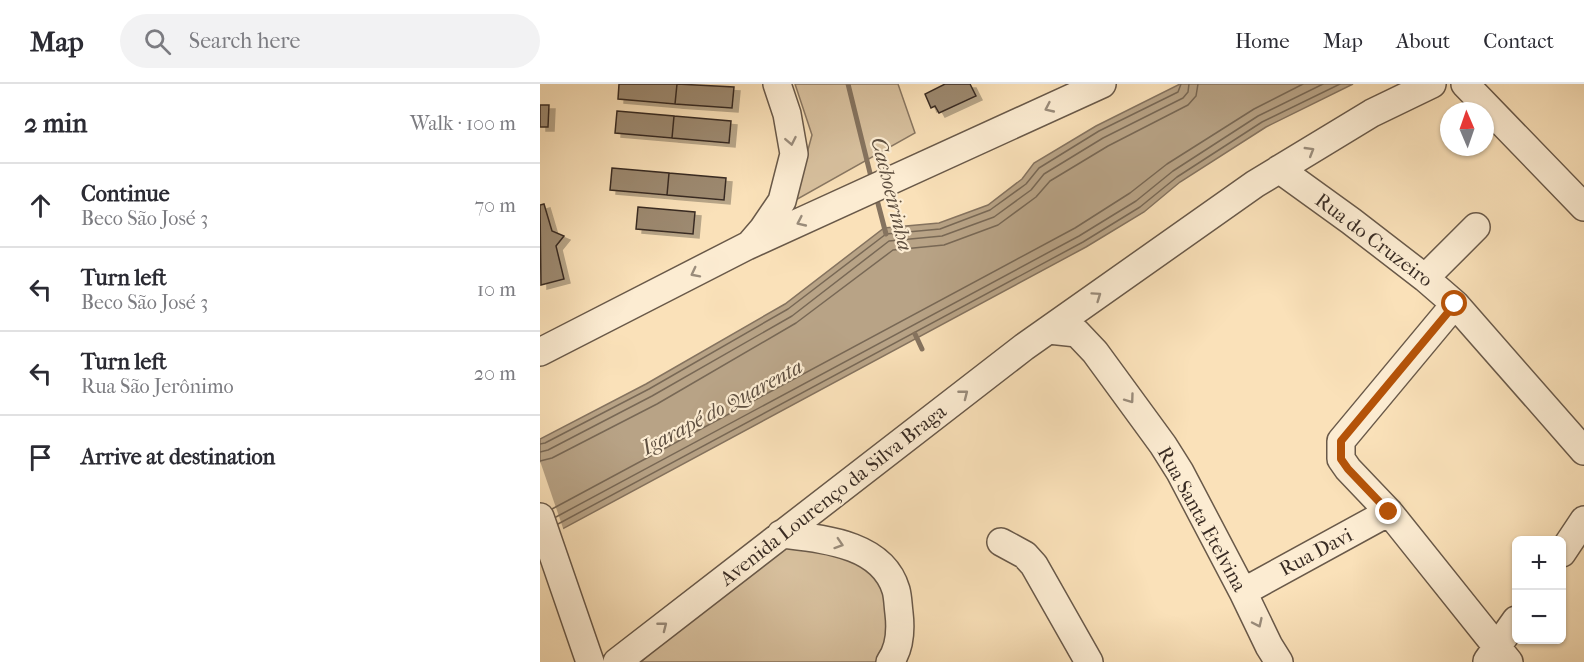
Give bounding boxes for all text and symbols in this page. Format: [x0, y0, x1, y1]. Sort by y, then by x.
search box [120, 14, 540, 68]
text: Map [30, 25, 84, 58]
icon: search [141, 25, 174, 58]
text: Search here [189, 28, 300, 54]
text: Home [1235, 29, 1290, 53]
text: Map [1323, 29, 1363, 53]
text: About [1396, 29, 1450, 53]
text: Contact [1483, 29, 1554, 53]
one-way arrow [1044, 101, 1055, 113]
north arrow [1440, 102, 1494, 156]
text: 2 min [24, 108, 87, 139]
text: Walk · 100 m [410, 112, 516, 135]
water label: Cachoeirinha [866, 135, 918, 253]
one-way arrow [785, 136, 797, 145]
one-way arrow [1304, 146, 1314, 158]
text: Continue [81, 181, 170, 207]
street label: Rua do Cruzeiro [1311, 188, 1437, 292]
icon: ahead [24, 189, 57, 222]
text: 70 m [474, 194, 516, 217]
text: Beco São José 3 [81, 207, 208, 230]
one-way arrow [796, 214, 807, 226]
text: Turn left [81, 265, 167, 291]
one-way arrow [690, 265, 701, 277]
icon: left [24, 273, 57, 306]
text: 10 m [477, 278, 516, 301]
route start [1441, 290, 1467, 316]
text: Beco São José 3 [81, 291, 208, 314]
one-way arrow [1090, 292, 1101, 303]
text: Turn left [81, 349, 167, 375]
water label: Igarapé do Quarenta [637, 354, 807, 461]
icon: left [24, 357, 57, 390]
text: 20 m [474, 362, 516, 385]
text: Rua São Jerônimo [81, 375, 234, 398]
one-way arrow [958, 390, 969, 401]
one-way arrow [1123, 393, 1134, 404]
street label: Avenida Lourenço da Silva Braga [715, 399, 951, 591]
icon: arrive [24, 441, 57, 474]
street label: Rua Santa Etelvina [1153, 443, 1252, 596]
text: Arrive at destination [81, 444, 275, 470]
route end [1375, 498, 1401, 524]
street label: Rua Davi [1276, 523, 1356, 581]
one-way arrow [833, 536, 844, 549]
map controls [1512, 536, 1566, 644]
button: + [1512, 536, 1566, 590]
button: − [1512, 590, 1566, 644]
one-way arrow [1250, 616, 1262, 627]
one-way arrow [657, 622, 668, 633]

